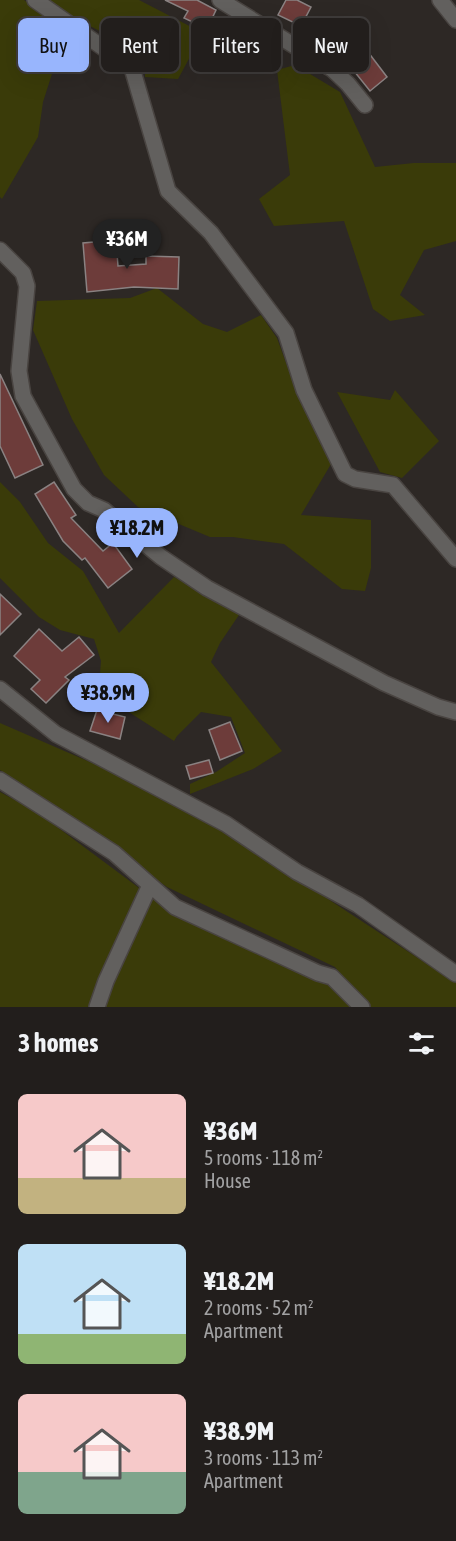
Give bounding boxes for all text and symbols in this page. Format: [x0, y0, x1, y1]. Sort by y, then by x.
chip: Buy [18, 18, 89, 72]
chip: Rent [101, 18, 179, 72]
chip: Filters [191, 18, 281, 72]
chip: New [293, 18, 369, 72]
pin: ¥36M [91, 219, 163, 270]
text: ¥36M [106, 227, 148, 250]
pin: ¥18.2M [88, 508, 186, 559]
text: ¥18.2M [110, 516, 164, 539]
pin: ¥38.9M [59, 673, 157, 724]
text: ¥38.9M [81, 681, 135, 704]
icon: filters [405, 1027, 438, 1060]
text: 3 homes [18, 1028, 98, 1058]
text: ¥36M [204, 1116, 257, 1146]
icon: home [66, 1118, 138, 1190]
text: 5 rooms · 118 m² [204, 1146, 323, 1169]
text: House [204, 1169, 251, 1192]
text: ¥18.2M [204, 1266, 274, 1296]
icon: home [66, 1268, 138, 1340]
text: 2 rooms · 52 m² [204, 1296, 314, 1319]
text: Apartment [204, 1319, 283, 1342]
text: ¥38.9M [204, 1416, 274, 1446]
icon: home [66, 1418, 138, 1490]
text: 3 rooms · 113 m² [204, 1446, 323, 1469]
text: Apartment [204, 1469, 283, 1492]

